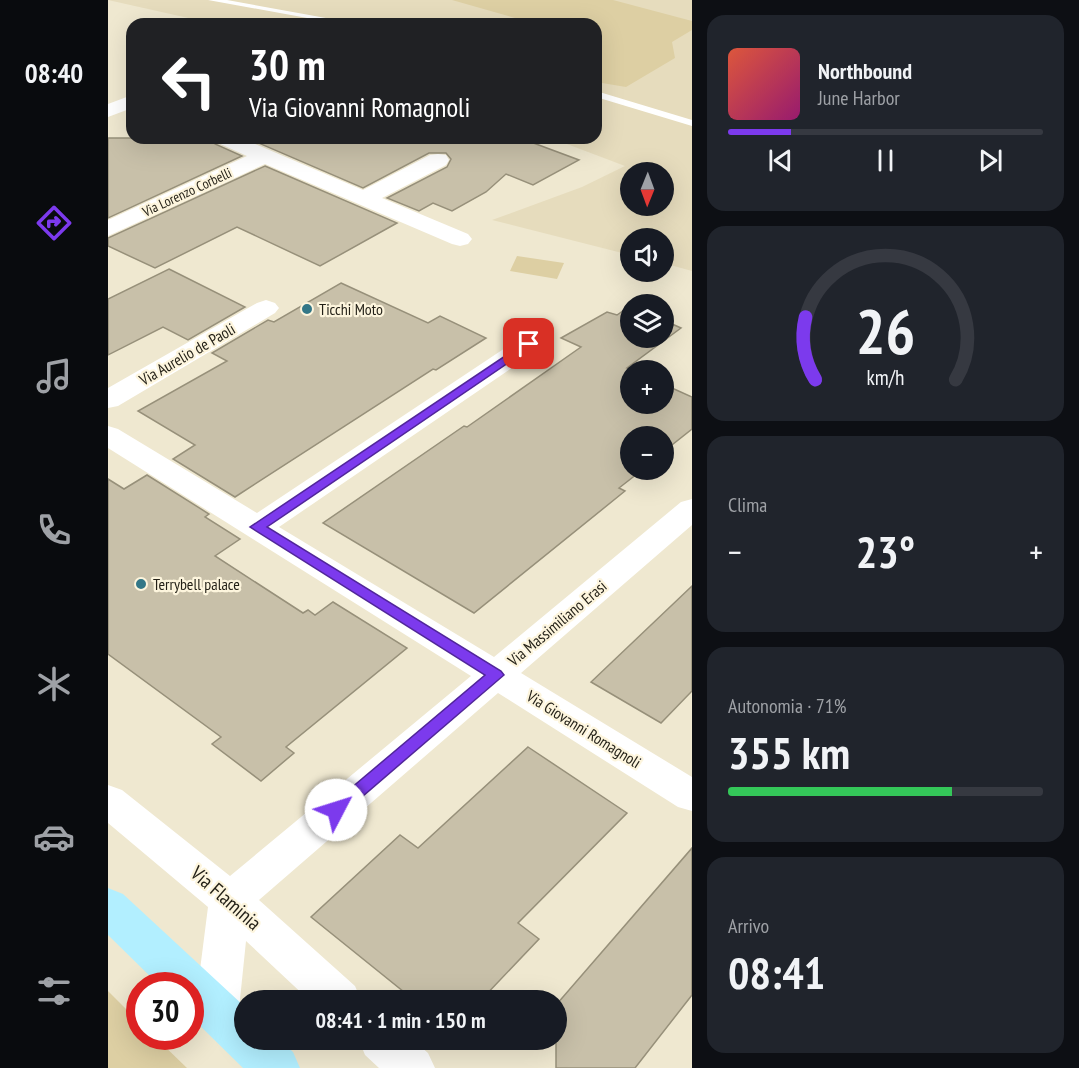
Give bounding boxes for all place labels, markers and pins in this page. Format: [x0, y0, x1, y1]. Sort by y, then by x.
place label: Ticchi Moto [319, 299, 383, 319]
marker: Ticchi Moto [300, 302, 314, 316]
pin [503, 318, 554, 369]
place label: Terrybell palace [153, 574, 240, 594]
marker: Terrybell palace [134, 577, 148, 591]

